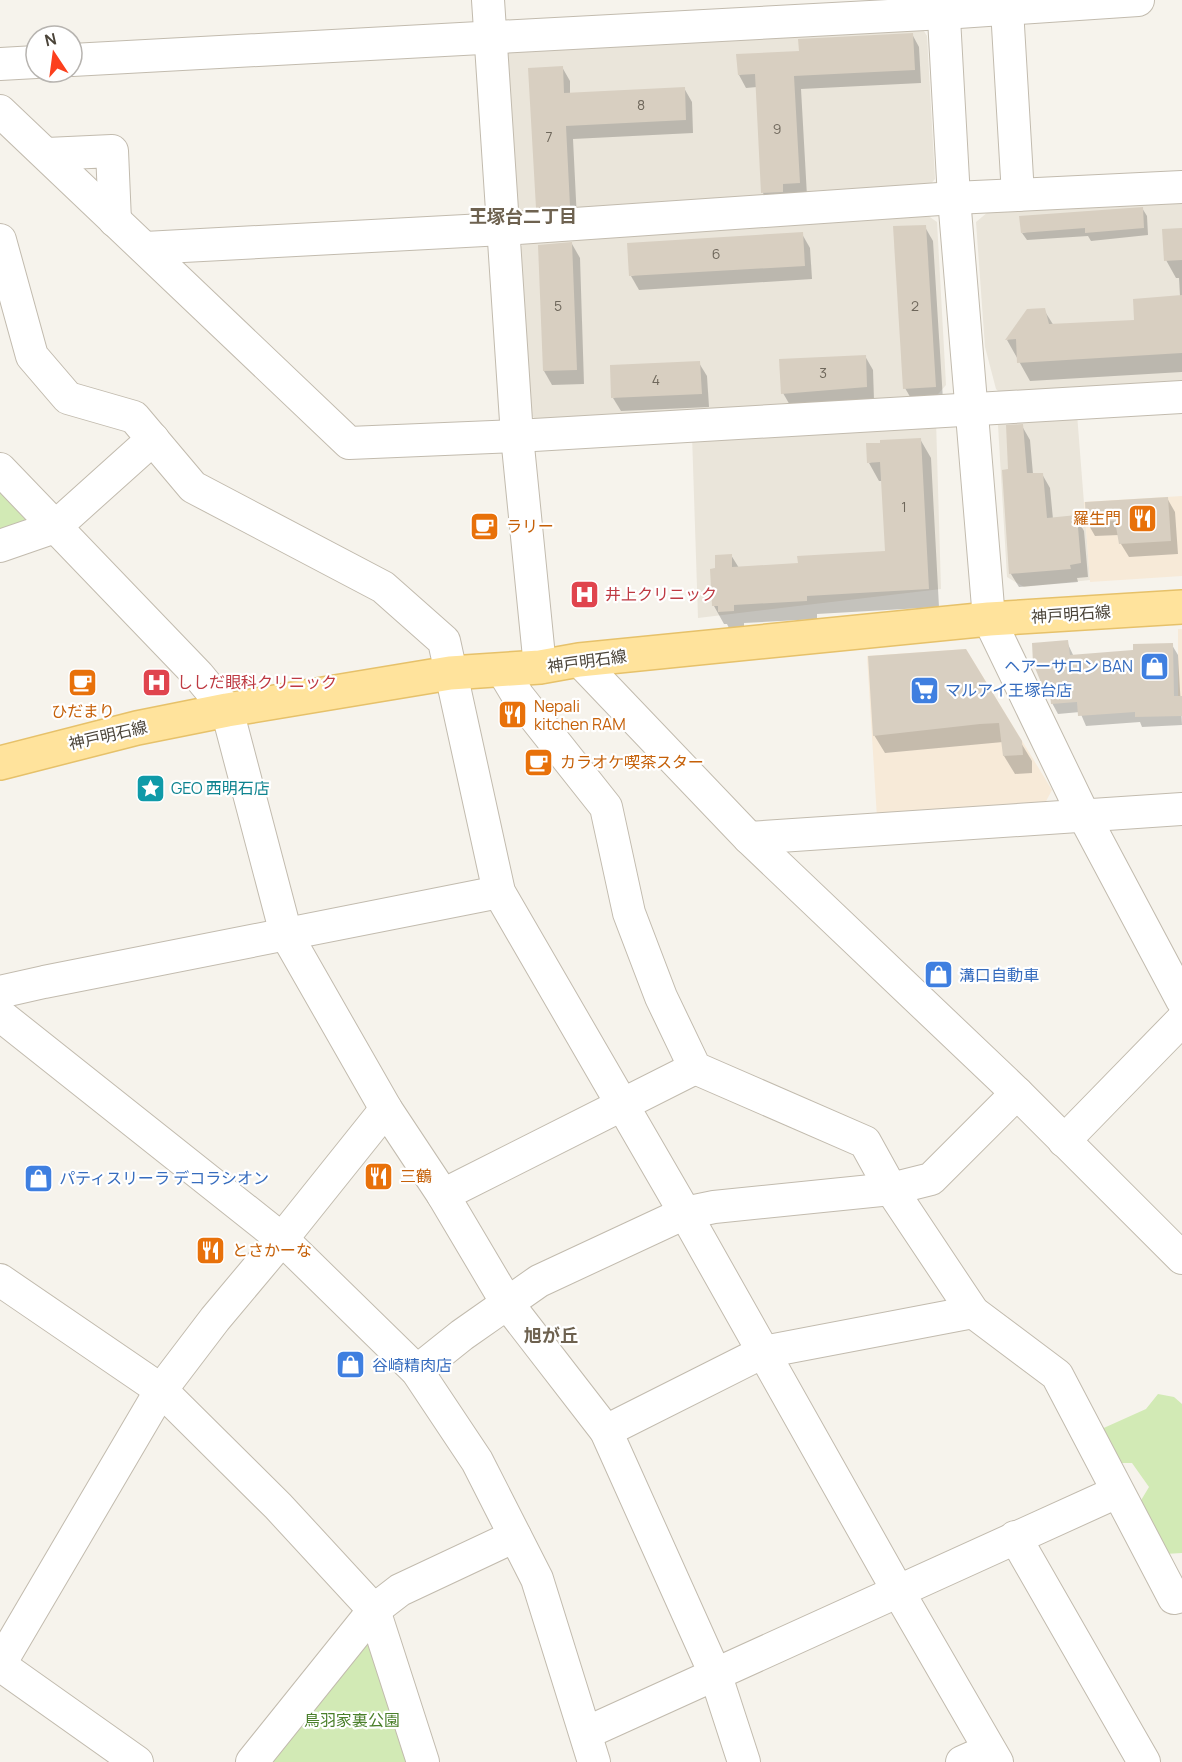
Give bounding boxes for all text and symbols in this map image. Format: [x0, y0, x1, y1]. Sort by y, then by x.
north arrow [24, 24, 84, 84]
text: N [43, 27, 59, 51]
house number: 8 [637, 95, 645, 114]
house number: 9 [773, 119, 781, 138]
house number: 7 [545, 127, 553, 146]
district label: 王塚台二丁目 [469, 204, 577, 228]
house number: 6 [712, 244, 720, 263]
house number: 5 [554, 296, 562, 315]
house number: 2 [911, 296, 919, 315]
house number: 3 [819, 363, 827, 382]
house number: 4 [652, 370, 660, 389]
house number: 1 [901, 497, 907, 516]
restaurant icon: 羅生門 [1126, 502, 1158, 534]
place label: 羅生門 [1073, 507, 1121, 529]
cafe icon: ラリー [469, 510, 501, 542]
place label: ラリー [506, 515, 554, 537]
hospital icon: 井上クリニック [568, 578, 600, 610]
place label: 井上クリニック [605, 583, 717, 605]
street label: 神戸明石線 [1030, 600, 1112, 628]
street label: 神戸明石線 [546, 645, 628, 677]
shop icon: ヘアーサロン BAN [1138, 650, 1170, 682]
place label: ヘアーサロン BAN [1004, 655, 1133, 677]
hospital icon: ししだ眼科クリニック [140, 666, 172, 698]
cafe icon: ひだまり [67, 667, 99, 699]
place label: ししだ眼科クリニック [177, 671, 337, 693]
supermarket icon: マルアイ王塚台店 [908, 674, 940, 706]
place label: マルアイ王塚台店 [945, 679, 1072, 701]
place label: Nepali kitchen RAM [534, 695, 626, 735]
restaurant icon: Nepali kitchen RAM [497, 699, 529, 731]
place label: ひだまり [51, 700, 115, 722]
street label: 神戸明石線 [67, 715, 149, 755]
cafe icon: カラオケ喫茶スター [523, 746, 555, 778]
place label: カラオケ喫茶スター [560, 751, 704, 773]
place icon: GEO 西明石店 [134, 772, 166, 804]
place label: GEO 西明石店 [171, 777, 270, 799]
shop icon: 溝口自動車 [922, 959, 954, 991]
place label: 溝口自動車 [959, 964, 1039, 986]
restaurant icon: 三鶴 [363, 1160, 395, 1192]
shop icon: パティスリーラ デコラシオン [22, 1162, 54, 1194]
place label: 三鶴 [400, 1165, 432, 1187]
place label: パティスリーラ デコラシオン [59, 1167, 269, 1189]
restaurant icon: とさかーな [195, 1234, 227, 1266]
place label: とさかーな [232, 1239, 312, 1261]
district label: 旭が丘 [524, 1323, 578, 1347]
shop icon: 谷崎精肉店 [335, 1349, 367, 1381]
place label: 谷崎精肉店 [372, 1354, 452, 1376]
park label: 鳥羽家裏公園 [304, 1709, 400, 1731]

